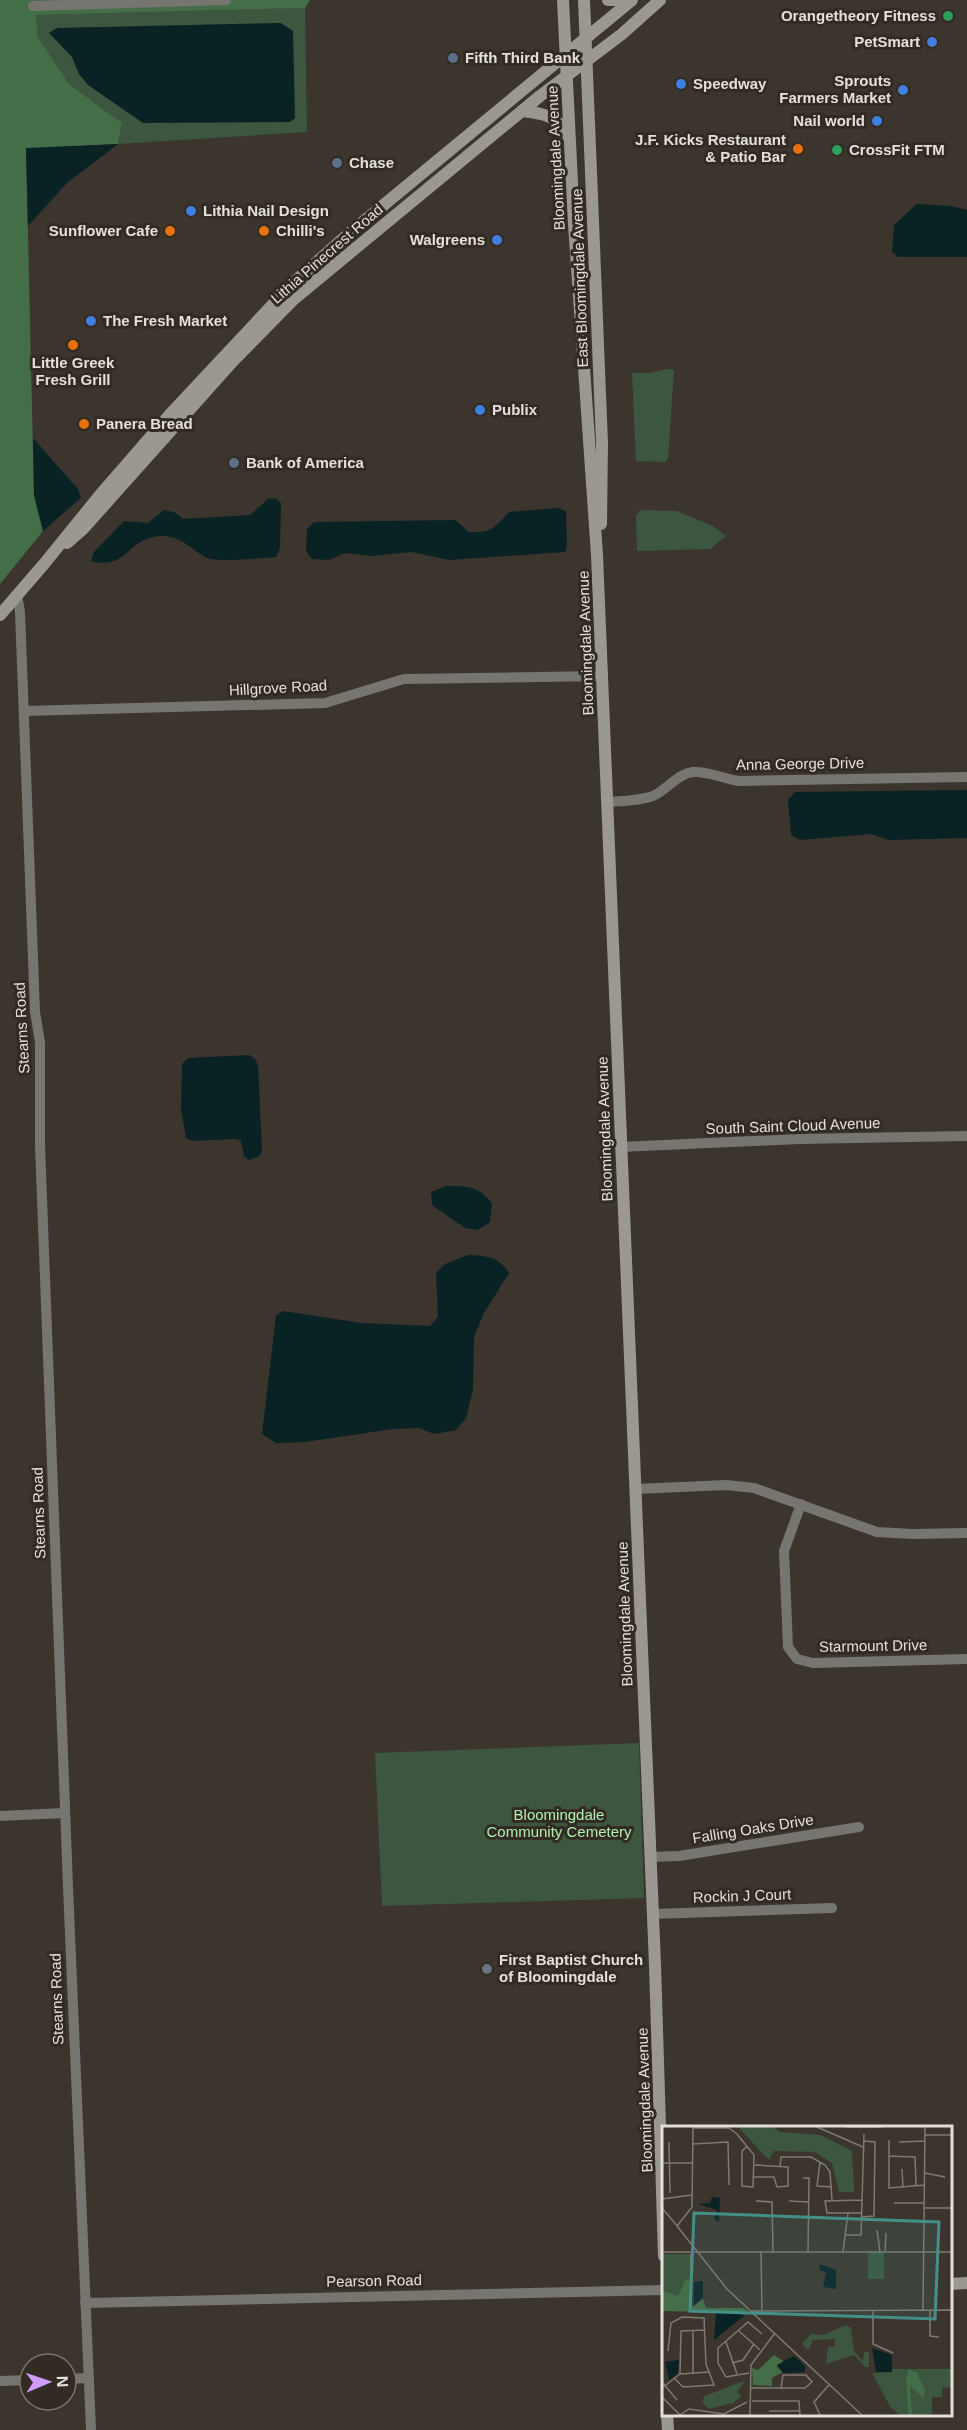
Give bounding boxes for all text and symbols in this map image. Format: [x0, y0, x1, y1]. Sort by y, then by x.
place label: Orangetheory Fitness [781, 7, 936, 24]
marker: Orangetheory Fitness [941, 9, 955, 23]
place label: PetSmart [854, 33, 920, 50]
marker: PetSmart [925, 35, 939, 49]
place label: Fifth Third Bank [465, 49, 581, 66]
marker: Fifth Third Bank [446, 51, 460, 65]
place label: Sprouts Farmers Market [779, 72, 891, 106]
place label: Speedway [693, 75, 767, 92]
marker: Speedway [674, 77, 688, 91]
marker: Sprouts Farmers Market [896, 83, 910, 97]
street label: Bloomingdale Avenue [543, 85, 568, 231]
place label: Nail world [793, 112, 865, 129]
marker: Nail world [870, 114, 884, 128]
place label: J.F. Kicks Restaurant & Patio Bar [635, 131, 786, 165]
place label: CrossFit FTM [849, 141, 945, 158]
marker: J.F. Kicks Restaurant & Patio Bar [791, 142, 805, 156]
marker: CrossFit FTM [830, 143, 844, 157]
place label: Chase [349, 154, 394, 171]
marker: Chase [330, 156, 344, 170]
street label: East Bloomingdale Avenue [568, 188, 591, 368]
street label: Lithia Pinecrest Road [267, 200, 386, 307]
place label: Lithia Nail Design [203, 202, 329, 219]
marker: Lithia Nail Design [184, 204, 198, 218]
place label: Sunflower Cafe [49, 222, 158, 239]
place label: Chilli's [276, 222, 325, 239]
marker: Sunflower Cafe [163, 224, 177, 238]
marker: Chilli's [257, 224, 271, 238]
place label: Walgreens [410, 231, 485, 248]
marker: Walgreens [490, 233, 504, 247]
place label: The Fresh Market [103, 312, 227, 329]
marker: The Fresh Market [84, 314, 98, 328]
marker: Little Greek Fresh Grill [66, 338, 80, 352]
place label: Little Greek Fresh Grill [32, 354, 115, 388]
place label: Publix [492, 401, 538, 418]
marker: Publix [473, 403, 487, 417]
place label: Panera Bread [96, 415, 193, 432]
marker: Panera Bread [77, 417, 91, 431]
place label: Bank of America [246, 454, 364, 471]
marker: Bank of America [227, 456, 241, 470]
street label: Bloomingdale Avenue [574, 570, 597, 716]
street label: Hillgrove Road [228, 676, 328, 699]
street label: Anna George Drive [736, 754, 864, 773]
street label: Stearns Road [11, 982, 32, 1074]
street label: Bloomingdale Avenue [593, 1056, 616, 1202]
street label: South Saint Cloud Avenue [705, 1114, 881, 1137]
street label: Stearns Road [28, 1467, 49, 1559]
street label: Bloomingdale Avenue [613, 1541, 636, 1687]
street label: Starmount Drive [819, 1636, 927, 1655]
park label: Bloomingdale Community Cemetery [486, 1806, 632, 1840]
street label: Falling Oaks Drive [691, 1811, 815, 1846]
street label: Rockin J Court [693, 1885, 792, 1906]
place label: First Baptist Church of Bloomingdale [499, 1951, 643, 1985]
street label: Stearns Road [46, 1953, 67, 2045]
marker: First Baptist Church of Bloomingdale [480, 1962, 494, 1976]
street label: Bloomingdale Avenue [633, 2027, 656, 2173]
inset map [662, 2126, 952, 2415]
street label: Pearson Road [326, 2271, 422, 2290]
north arrow [18, 2352, 78, 2412]
text: N [54, 2375, 71, 2388]

